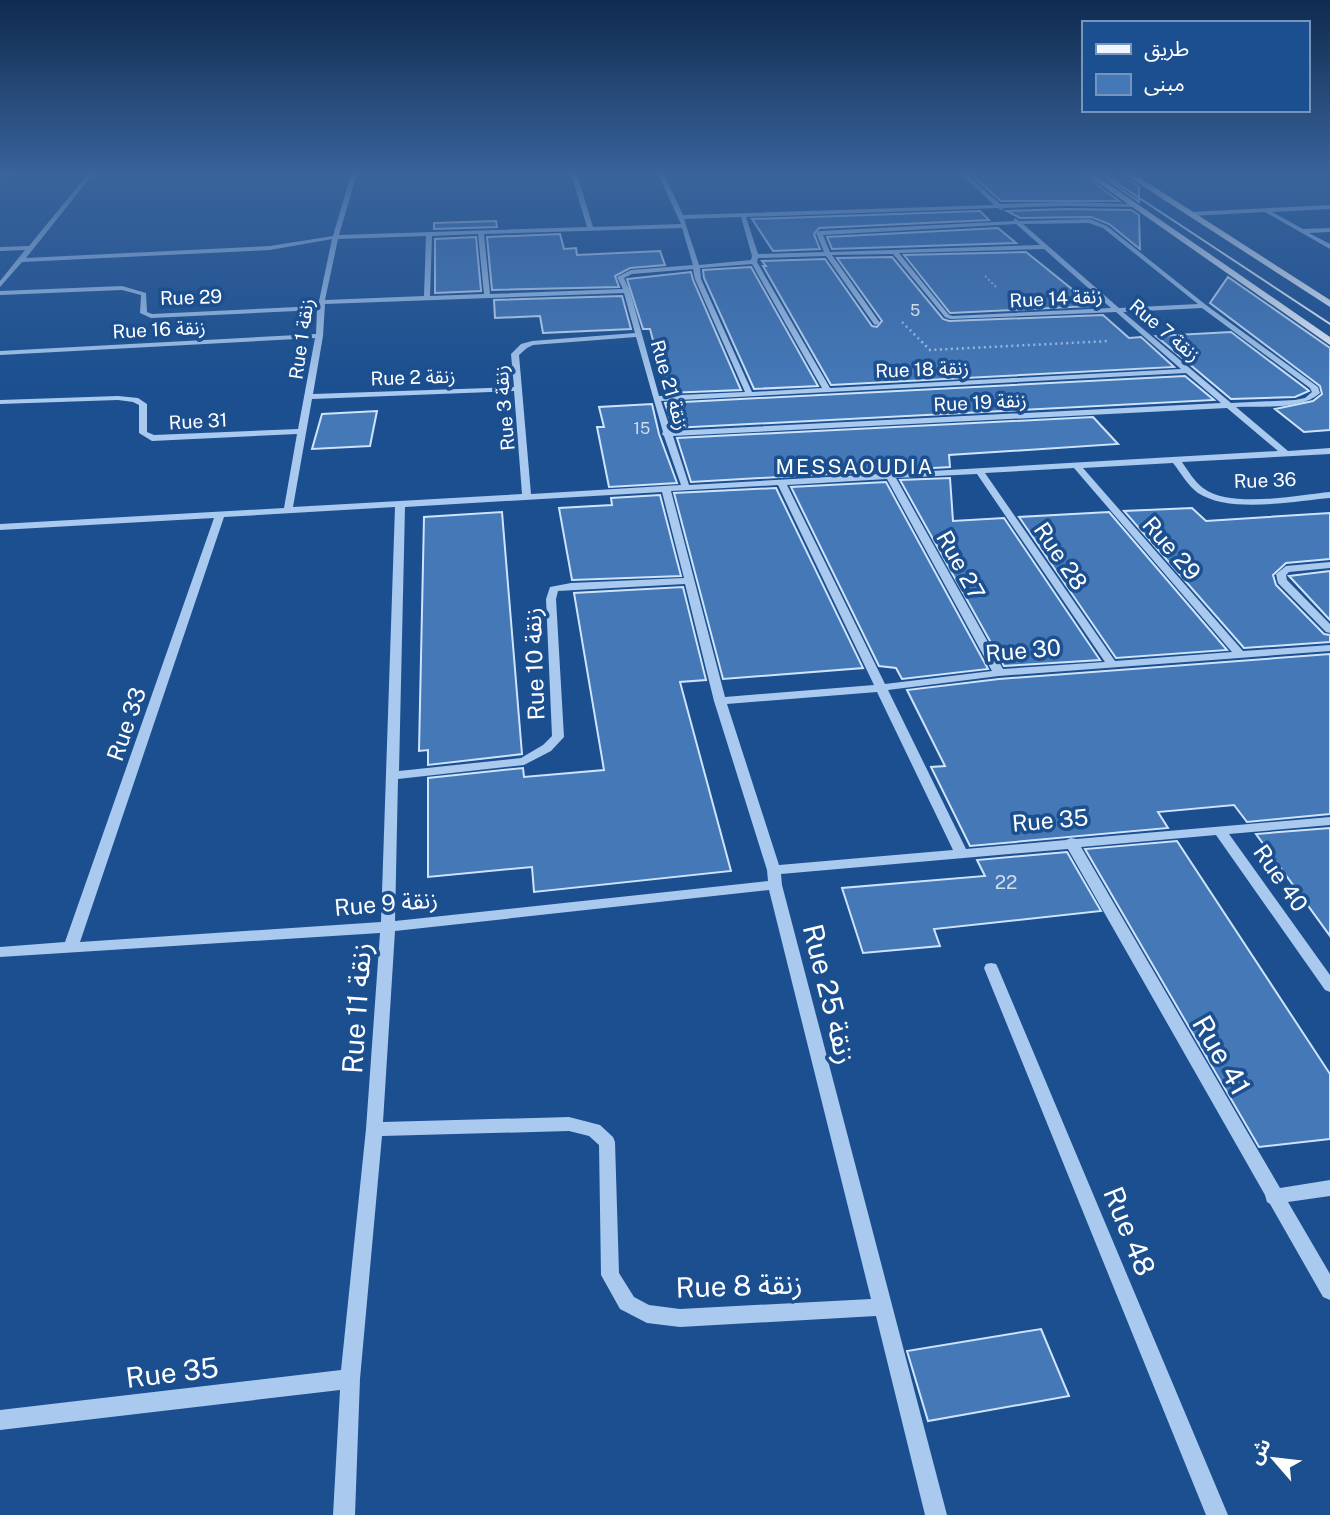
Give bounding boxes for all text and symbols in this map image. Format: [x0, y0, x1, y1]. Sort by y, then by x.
legend [1082, 21, 1309, 112]
text: طريق [1144, 36, 1189, 62]
text: مبنى [1144, 71, 1185, 96]
street label: Rue 29 [160, 285, 222, 309]
street label: Rue 14 زنقة [1009, 285, 1103, 312]
street label: Rue 7 زنقة [1125, 294, 1205, 367]
street label: Rue 1 زنقة [284, 297, 319, 381]
house number: 5 [910, 301, 920, 320]
street label: Rue 16 زنقة [112, 316, 206, 343]
street label: Rue 21 زنقة [646, 337, 693, 433]
street label: Rue 18 زنقة [875, 356, 969, 383]
street label: Rue 3 زنقة [489, 364, 520, 452]
street label: Rue 2 زنقة [370, 365, 456, 390]
street label: Rue 19 زنقة [933, 389, 1027, 416]
street label: Rue 31 [168, 408, 228, 434]
house number: 15 [634, 419, 650, 438]
district label: MESSAOUDIA [775, 454, 935, 479]
street label: Rue 36 [1233, 468, 1297, 492]
street label: Rue 29 [1137, 511, 1207, 585]
street label: Rue 28 [1029, 517, 1093, 595]
street label: Rue 27 [931, 526, 991, 604]
street label: Rue 10 زنقة [519, 607, 550, 721]
street label: Rue 30 [984, 633, 1062, 667]
street label: Rue 33 [101, 684, 151, 764]
street label: Rue 35 [1011, 803, 1089, 837]
street label: Rue 40 [1248, 839, 1314, 917]
house number: 22 [995, 871, 1017, 893]
street label: Rue 9 زنقة [333, 885, 439, 922]
street label: Rue 25 زنقة [796, 920, 863, 1068]
street label: Rue 11 زنقة [335, 941, 378, 1075]
street label: Rue 41 [1186, 1009, 1258, 1101]
street label: Rue 48 [1097, 1182, 1163, 1280]
street label: Rue 8 زنقة [675, 1266, 803, 1305]
street label: Rue 35 [124, 1350, 220, 1394]
north arrow [1239, 1424, 1309, 1494]
text: ش [1243, 1434, 1275, 1468]

